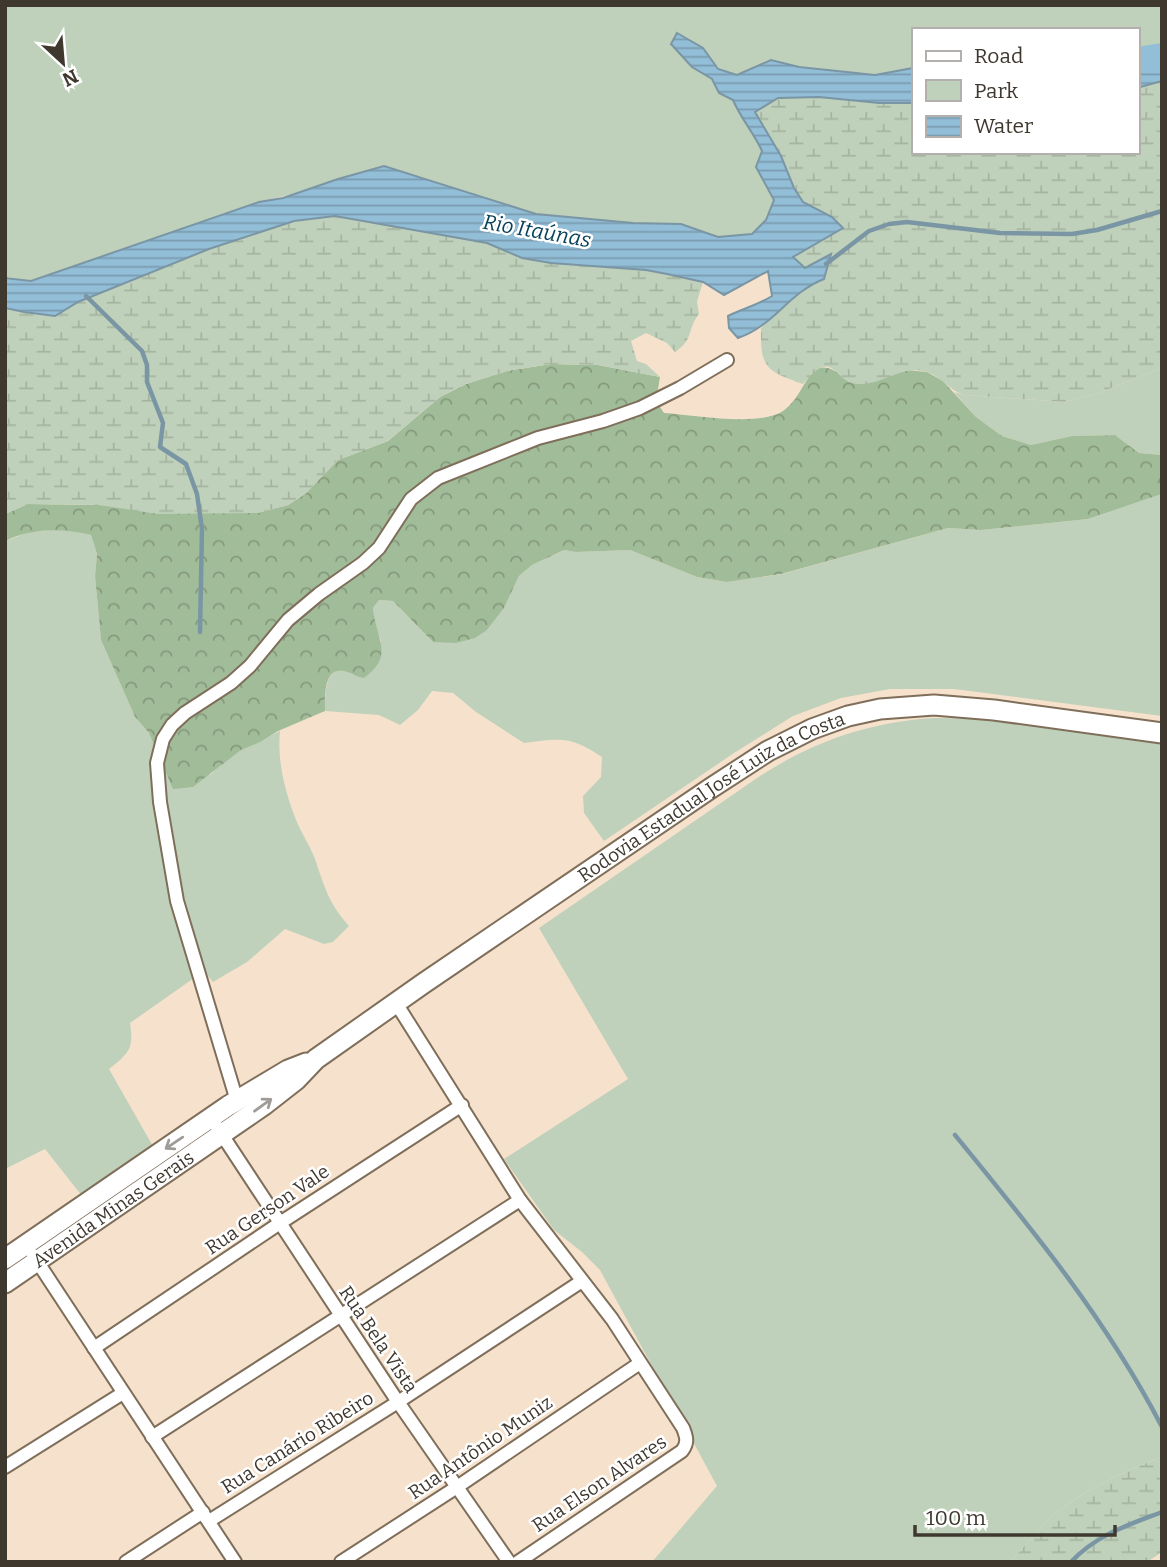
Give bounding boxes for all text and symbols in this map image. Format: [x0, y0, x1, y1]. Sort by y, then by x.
north arrow [28, 28, 98, 98]
legend [912, 28, 1139, 154]
text: Road [974, 43, 1023, 69]
text: N [58, 64, 82, 92]
text: Park [974, 78, 1018, 104]
text: Water [974, 113, 1033, 139]
water label: Rio Itaúnas [481, 209, 593, 253]
street label: Rodovia Estadual José Luiz da Costa [573, 707, 848, 887]
one-way arrow [253, 1098, 272, 1112]
one-way arrow [165, 1136, 184, 1150]
street label: Avenida Minas Gerais [28, 1146, 198, 1273]
street label: Rua Gerson Vale [201, 1160, 334, 1259]
street label: Rua Bela Vista [334, 1281, 423, 1398]
street label: Rua Canário Ribeiro [217, 1386, 378, 1499]
street label: Rua Antônio Muniz [404, 1391, 557, 1504]
street label: Rua Elson Alvares [528, 1430, 671, 1537]
scale bar [915, 1494, 1114, 1538]
text: 100 m [926, 1505, 986, 1531]

